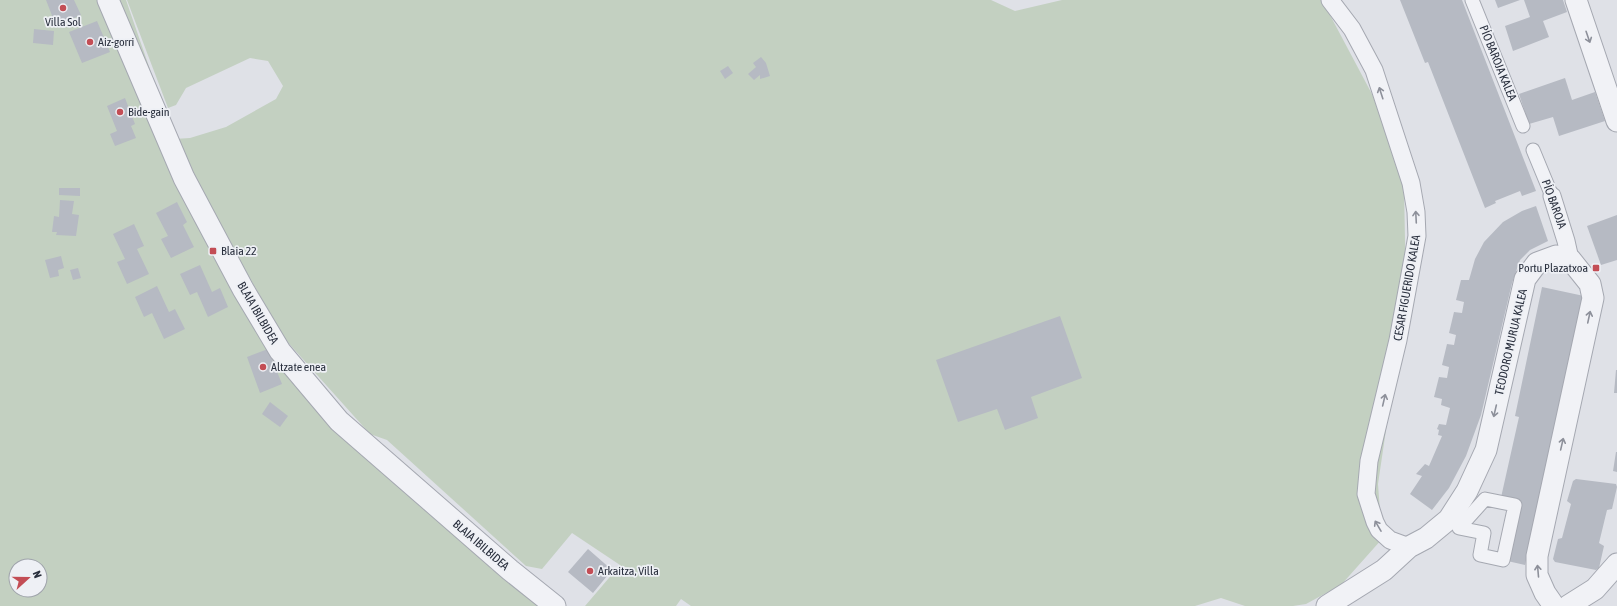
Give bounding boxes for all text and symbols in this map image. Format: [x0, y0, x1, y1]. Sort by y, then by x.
marker: Villa Sol [58, 3, 68, 13]
place label: Villa Sol [45, 15, 82, 29]
street label: PÍO BAROJA KALEA [1476, 23, 1520, 103]
one-way arrow [1585, 30, 1593, 42]
place label: Aiz-gorri [98, 35, 134, 49]
marker: Aiz-gorri [85, 37, 95, 47]
one-way arrow [1377, 86, 1384, 99]
place label: Bide-gain [128, 105, 170, 119]
marker: Bide-gain [115, 107, 125, 117]
street label: PÍO BAROJA [1539, 177, 1569, 231]
one-way arrow [1413, 211, 1420, 224]
street label: CESAR FIGUERIDO KALEA [1391, 234, 1423, 342]
place label: Blaia 22 [221, 244, 257, 258]
marker: Blaia 22 [208, 246, 218, 256]
place label: Portu Plazatxoa [1518, 261, 1588, 275]
marker: Portu Plazatxoa [1591, 263, 1601, 273]
street label: BLAIA IBILBIDEA [235, 279, 282, 347]
street label: TEODORO MURUA KALEA [1492, 287, 1530, 397]
one-way arrow [1586, 311, 1594, 324]
place label: Altzate enea [271, 360, 326, 374]
marker: Altzate enea [258, 362, 268, 372]
one-way arrow [1381, 394, 1388, 407]
one-way arrow [1490, 405, 1498, 418]
one-way arrow [1559, 438, 1567, 451]
street label: BLAIA IBILBIDEA [450, 517, 512, 573]
one-way arrow [1373, 520, 1381, 532]
north arrow [8, 558, 48, 598]
place label: Arkaitza, Villa [598, 564, 659, 578]
one-way arrow [1534, 565, 1541, 578]
marker: Arkaitza, Villa [585, 566, 595, 576]
text: N [31, 569, 44, 580]

